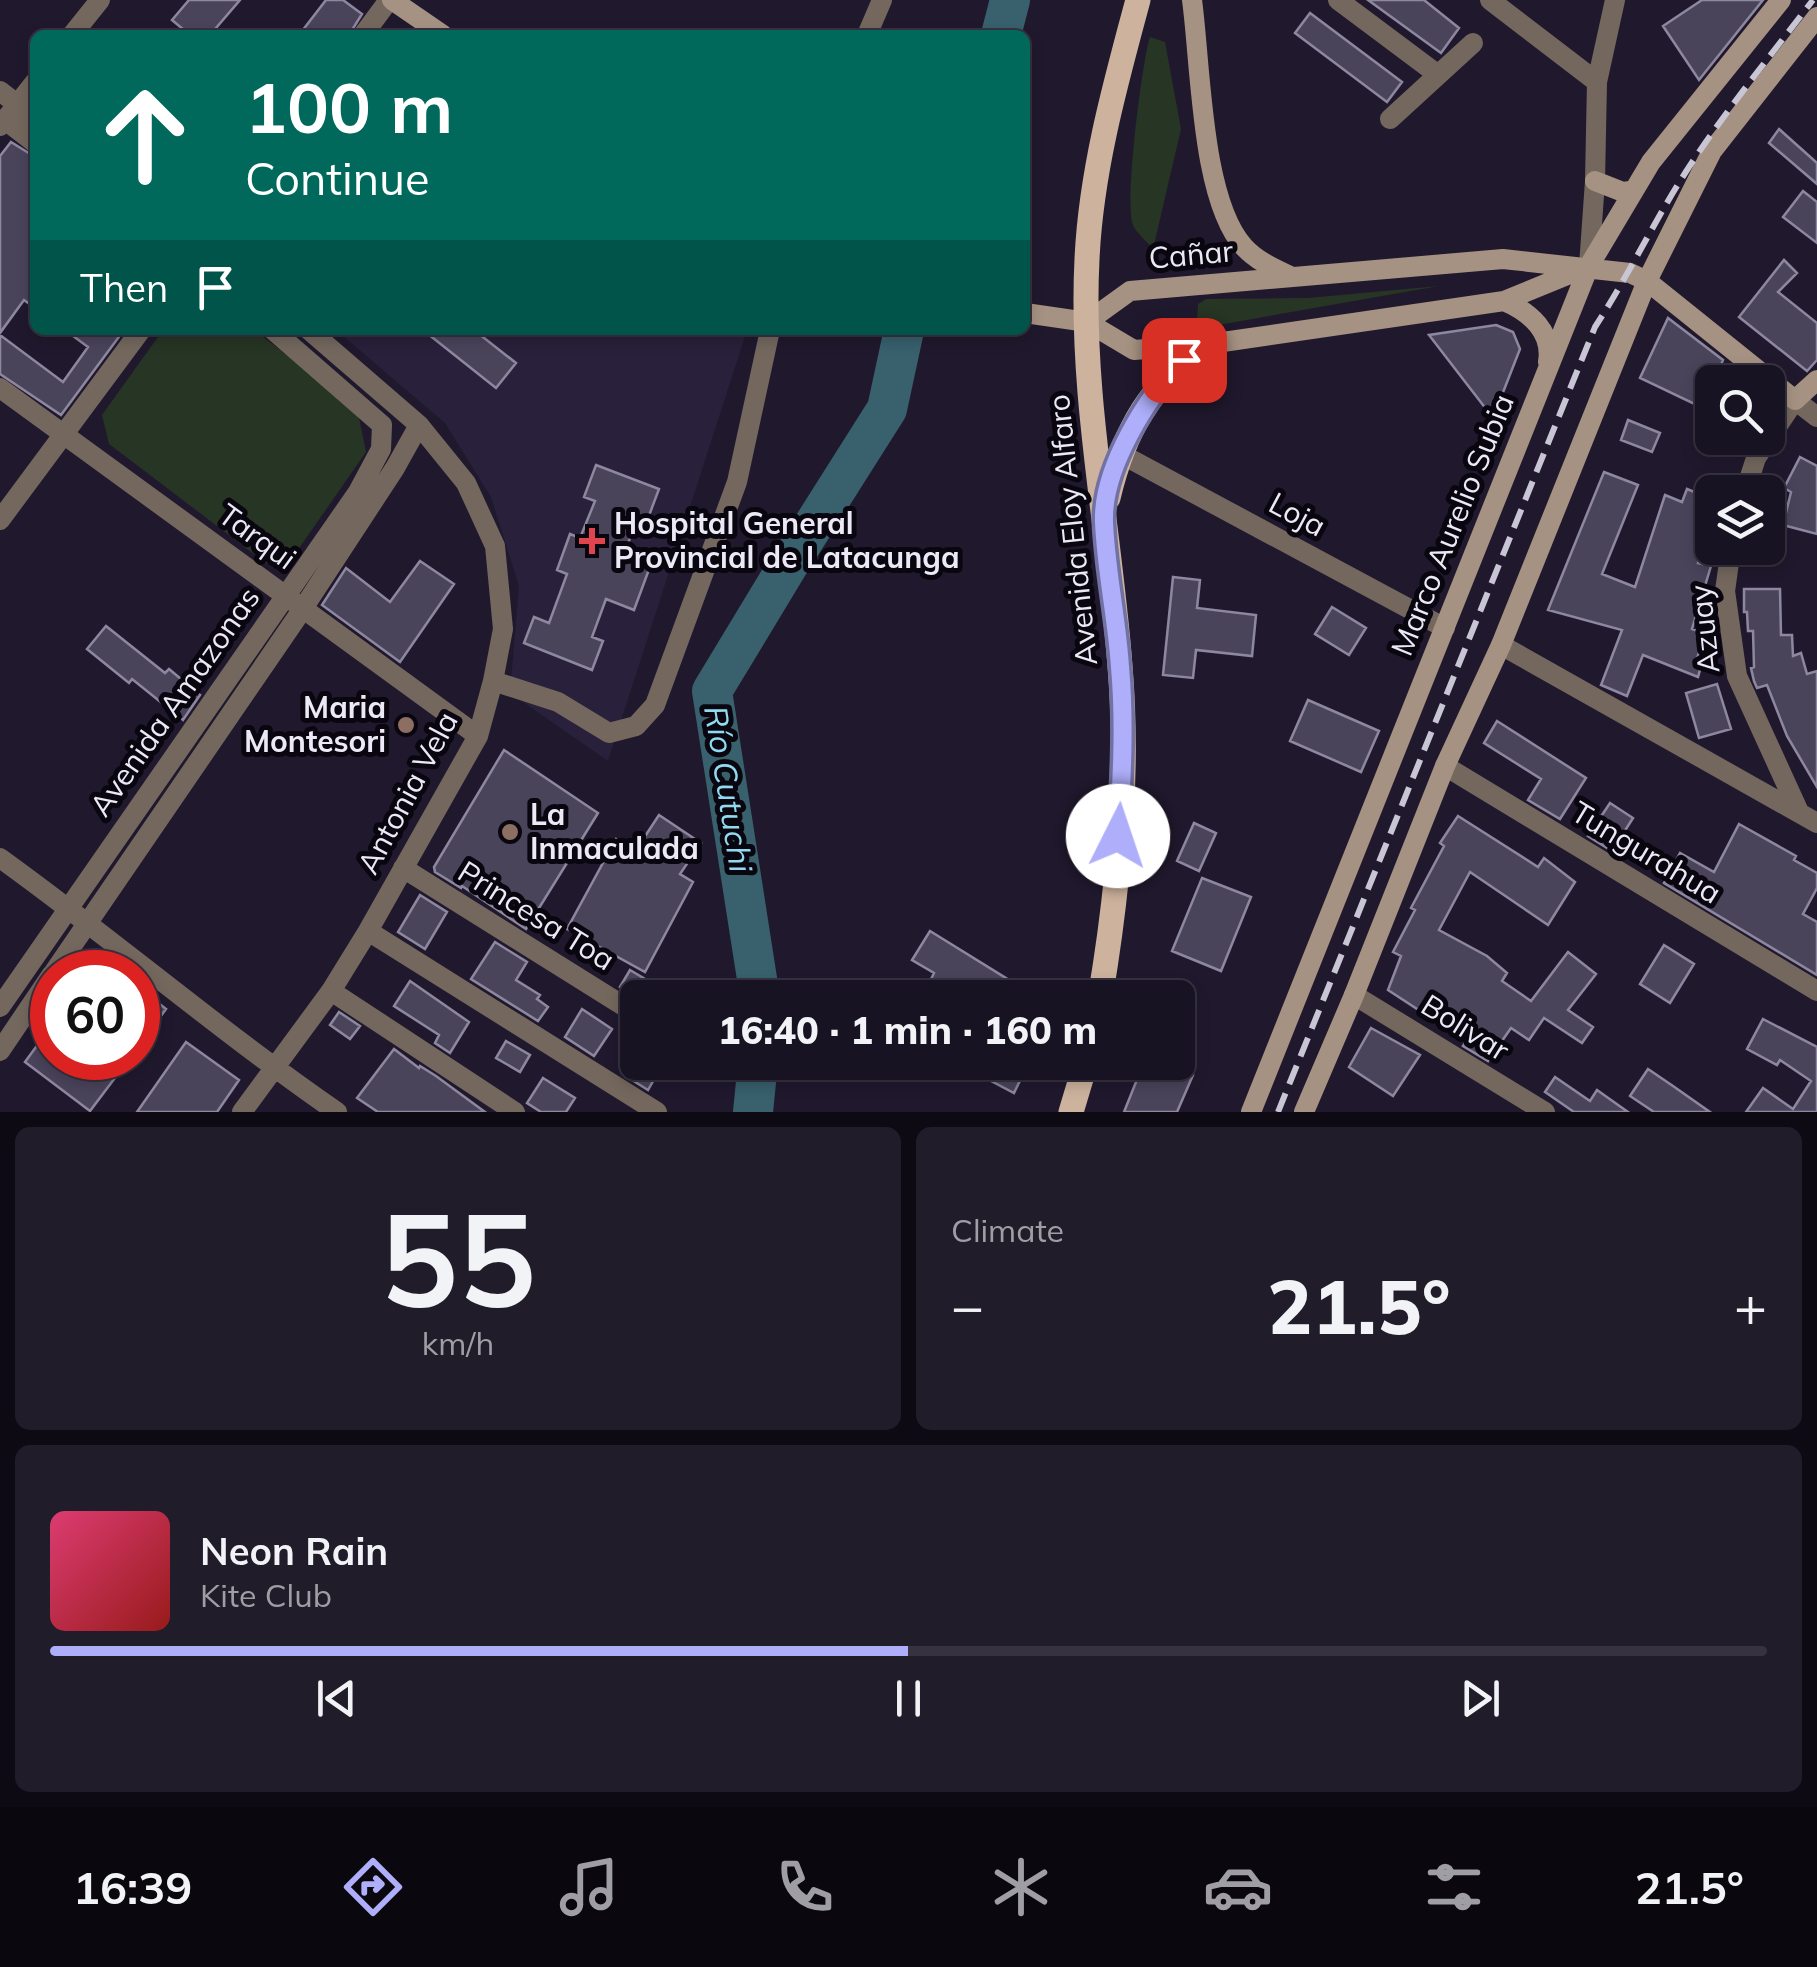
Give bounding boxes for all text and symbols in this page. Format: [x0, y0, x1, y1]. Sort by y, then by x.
text: 100 m [245, 63, 453, 151]
icon: ahead [80, 70, 210, 200]
text: Continue [245, 150, 430, 206]
street label: Cañar [1147, 231, 1235, 277]
icon: arrive [188, 260, 243, 315]
text: Then [80, 264, 168, 312]
pin [1142, 318, 1227, 403]
icon: arrive [1157, 333, 1212, 388]
map controls [1695, 365, 1785, 565]
button: search [1695, 365, 1785, 455]
street label: Marco Aurelio Subia [1382, 388, 1522, 661]
street label: Avenida Eloy Alfaro [1039, 393, 1105, 667]
button: layers [1695, 475, 1785, 565]
street label: Loja [1263, 484, 1332, 545]
street label: Tarqui [211, 495, 304, 577]
place label: Hospital General Provincial de Latacunga [614, 504, 960, 576]
marker: Hospital General Provincial de Latacunga [579, 528, 605, 554]
street label: Avenida Amazonas [81, 579, 267, 823]
street label: Azuay [1680, 583, 1728, 675]
place label: Maria Montesori [244, 688, 386, 760]
water label: Río Cutuchi [696, 703, 762, 875]
street label: Antonia Vela [348, 705, 466, 880]
marker: Maria Montesori [395, 714, 417, 736]
position arrow [1066, 784, 1170, 888]
street label: Tungurahua [1565, 793, 1728, 912]
place label: La Inmaculada [530, 795, 699, 867]
marker: La Inmaculada [499, 821, 521, 843]
street label: Princesa Toa [451, 852, 622, 978]
speed limit sign: 60 [30, 950, 160, 1080]
street label: Bolivar [1415, 986, 1517, 1069]
text: 16:40 · 1 min · 160 m [718, 1006, 1097, 1054]
text: 55 [380, 1176, 536, 1340]
text: Climate [951, 1210, 1064, 1250]
text: 21.5° [1267, 1259, 1451, 1353]
text: − [951, 1271, 984, 1340]
text: + [1734, 1271, 1767, 1340]
text: km/h [422, 1323, 494, 1363]
text: Neon Rain [200, 1527, 388, 1575]
text: Kite Club [200, 1575, 332, 1615]
icon: previous [309, 1671, 364, 1726]
icon: pause [881, 1671, 936, 1726]
icon: next [1453, 1671, 1508, 1726]
icon: directions [338, 1852, 408, 1922]
icon: music [554, 1852, 624, 1922]
icon: phone [770, 1852, 840, 1922]
icon: climate [986, 1852, 1056, 1922]
icon: car [1203, 1852, 1273, 1922]
icon: filters [1419, 1852, 1489, 1922]
text: 16:39 [73, 1859, 192, 1915]
text: 21.5° [1635, 1859, 1744, 1915]

